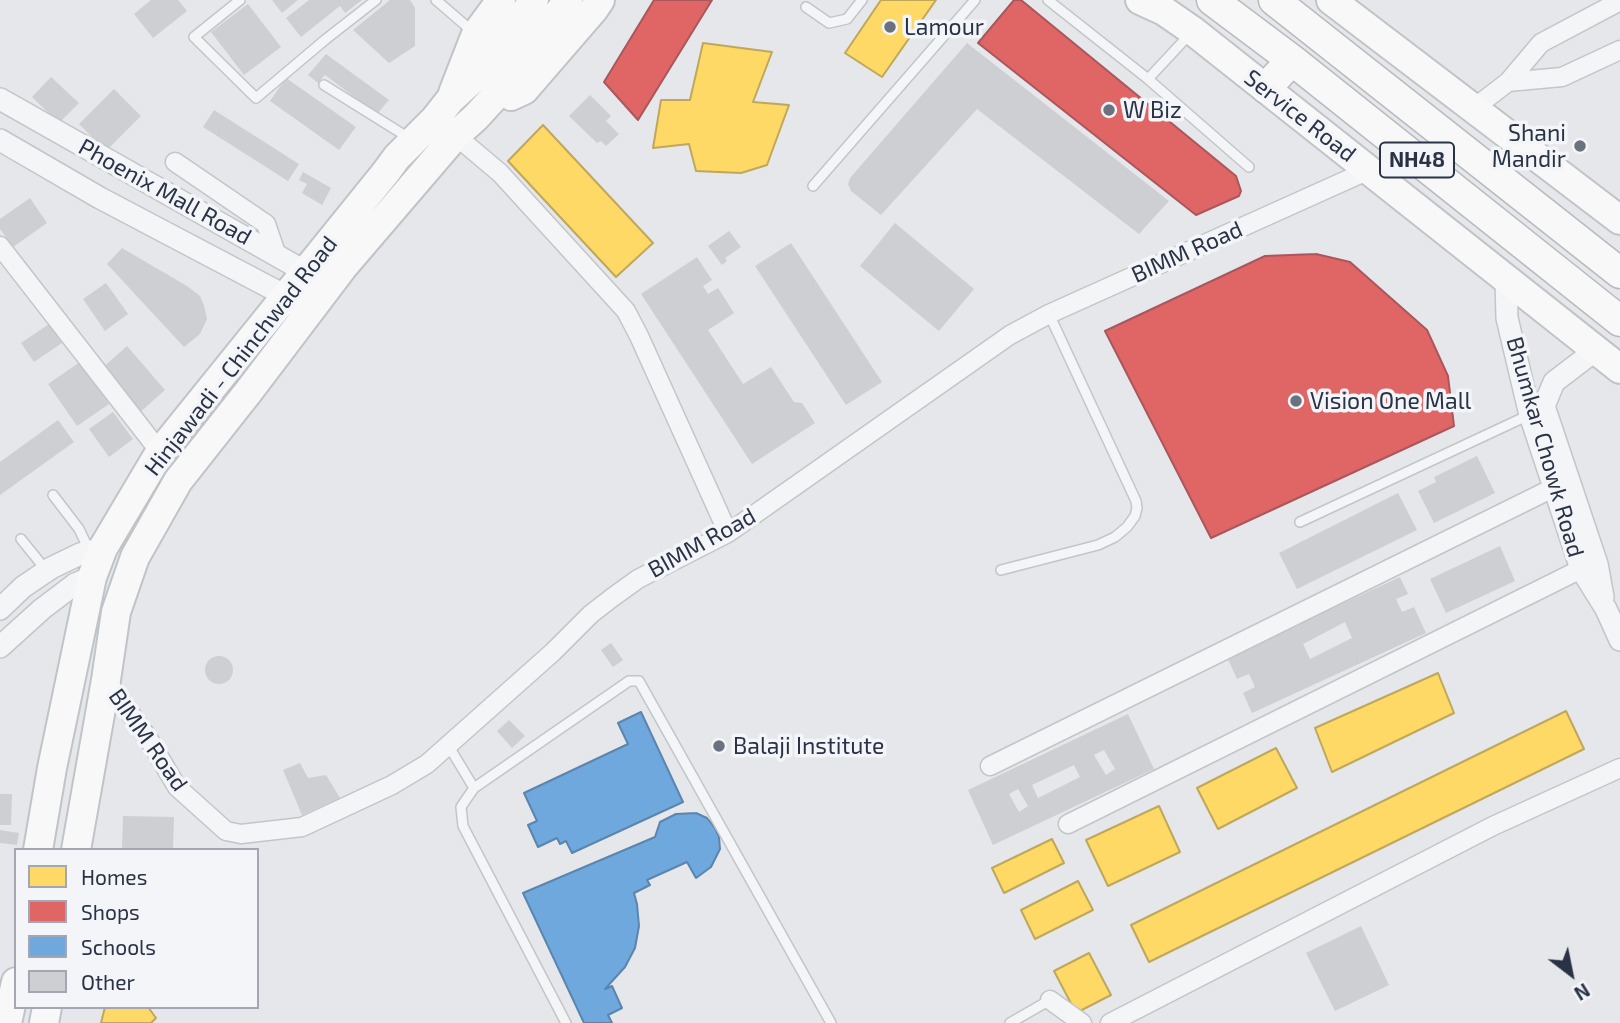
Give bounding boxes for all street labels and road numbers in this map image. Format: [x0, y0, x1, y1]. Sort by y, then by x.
street label: Service Road [1239, 64, 1361, 168]
street label: Phoenix Mall Road [74, 133, 256, 251]
road number: NH48 [1380, 142, 1454, 178]
street label: BIMM Road [1127, 215, 1247, 289]
street label: Hinjawadi - Chinchwad Road [139, 231, 343, 481]
street label: Bhumkar Chowk Road [1500, 334, 1590, 560]
street label: BIMM Road [643, 502, 761, 584]
street label: BIMM Road [103, 683, 193, 797]

